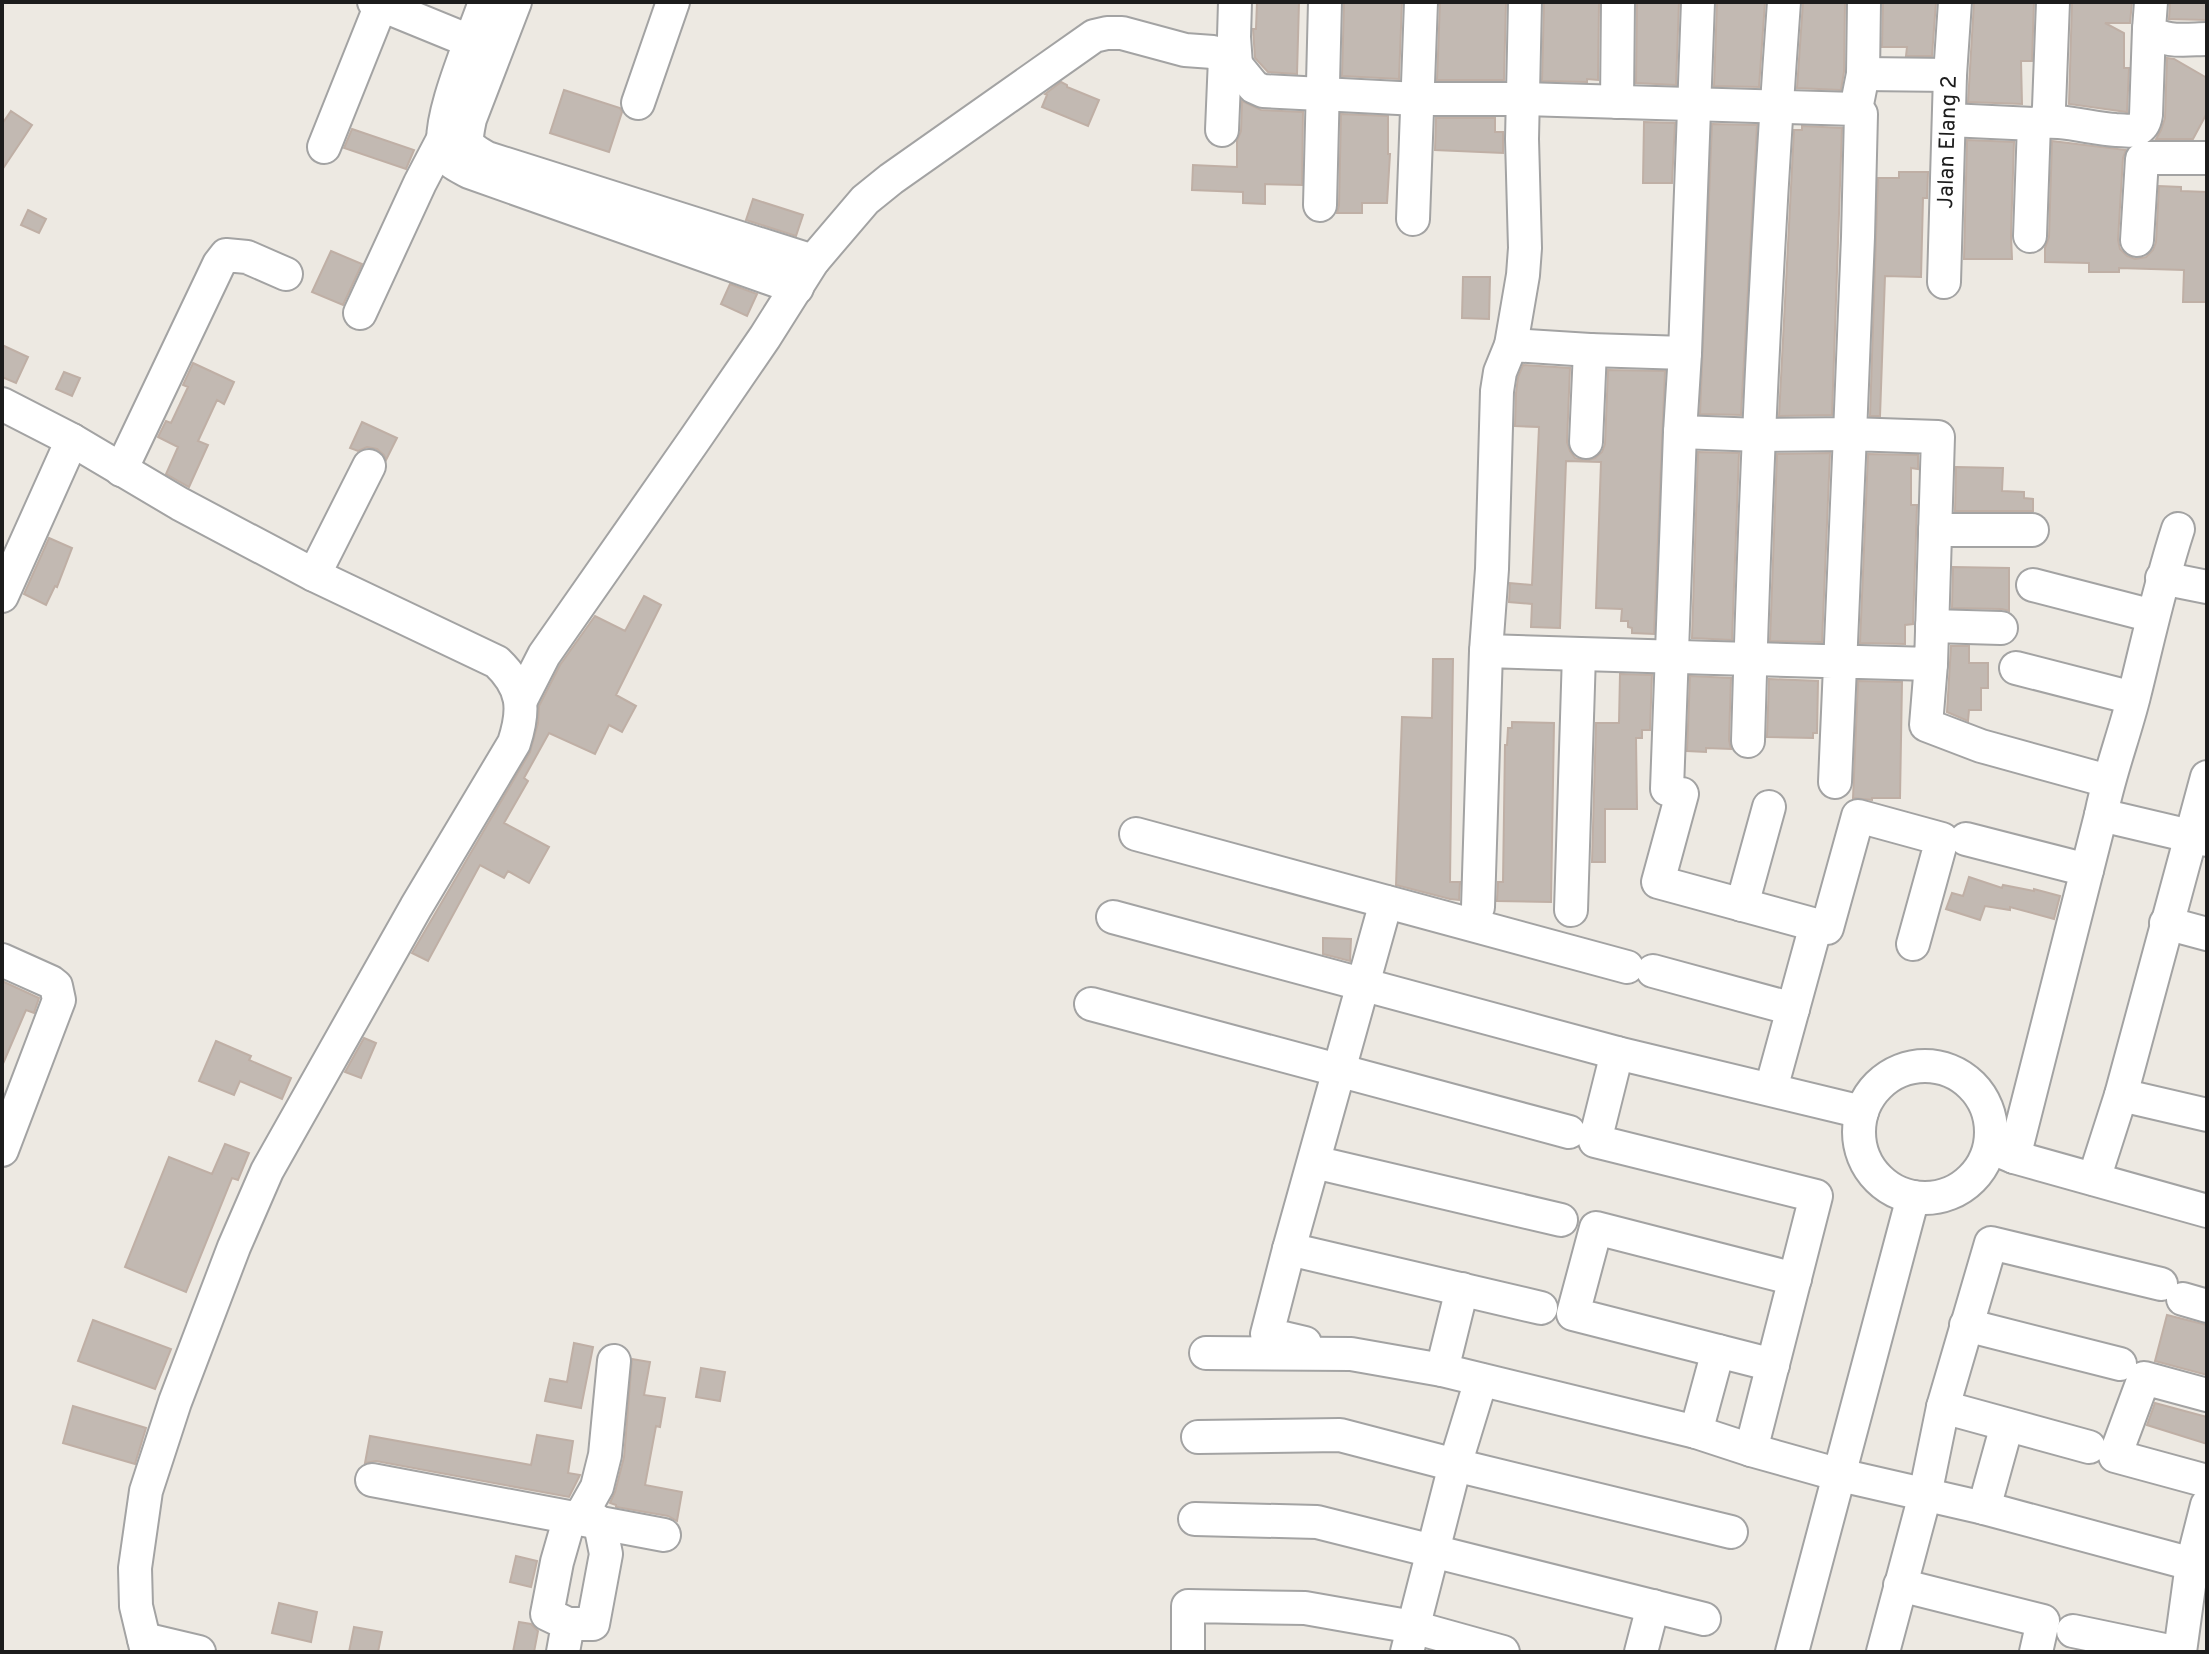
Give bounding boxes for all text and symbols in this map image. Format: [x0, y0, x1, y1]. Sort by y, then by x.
street label: Jalan Elang 2 [1933, 75, 1963, 209]

